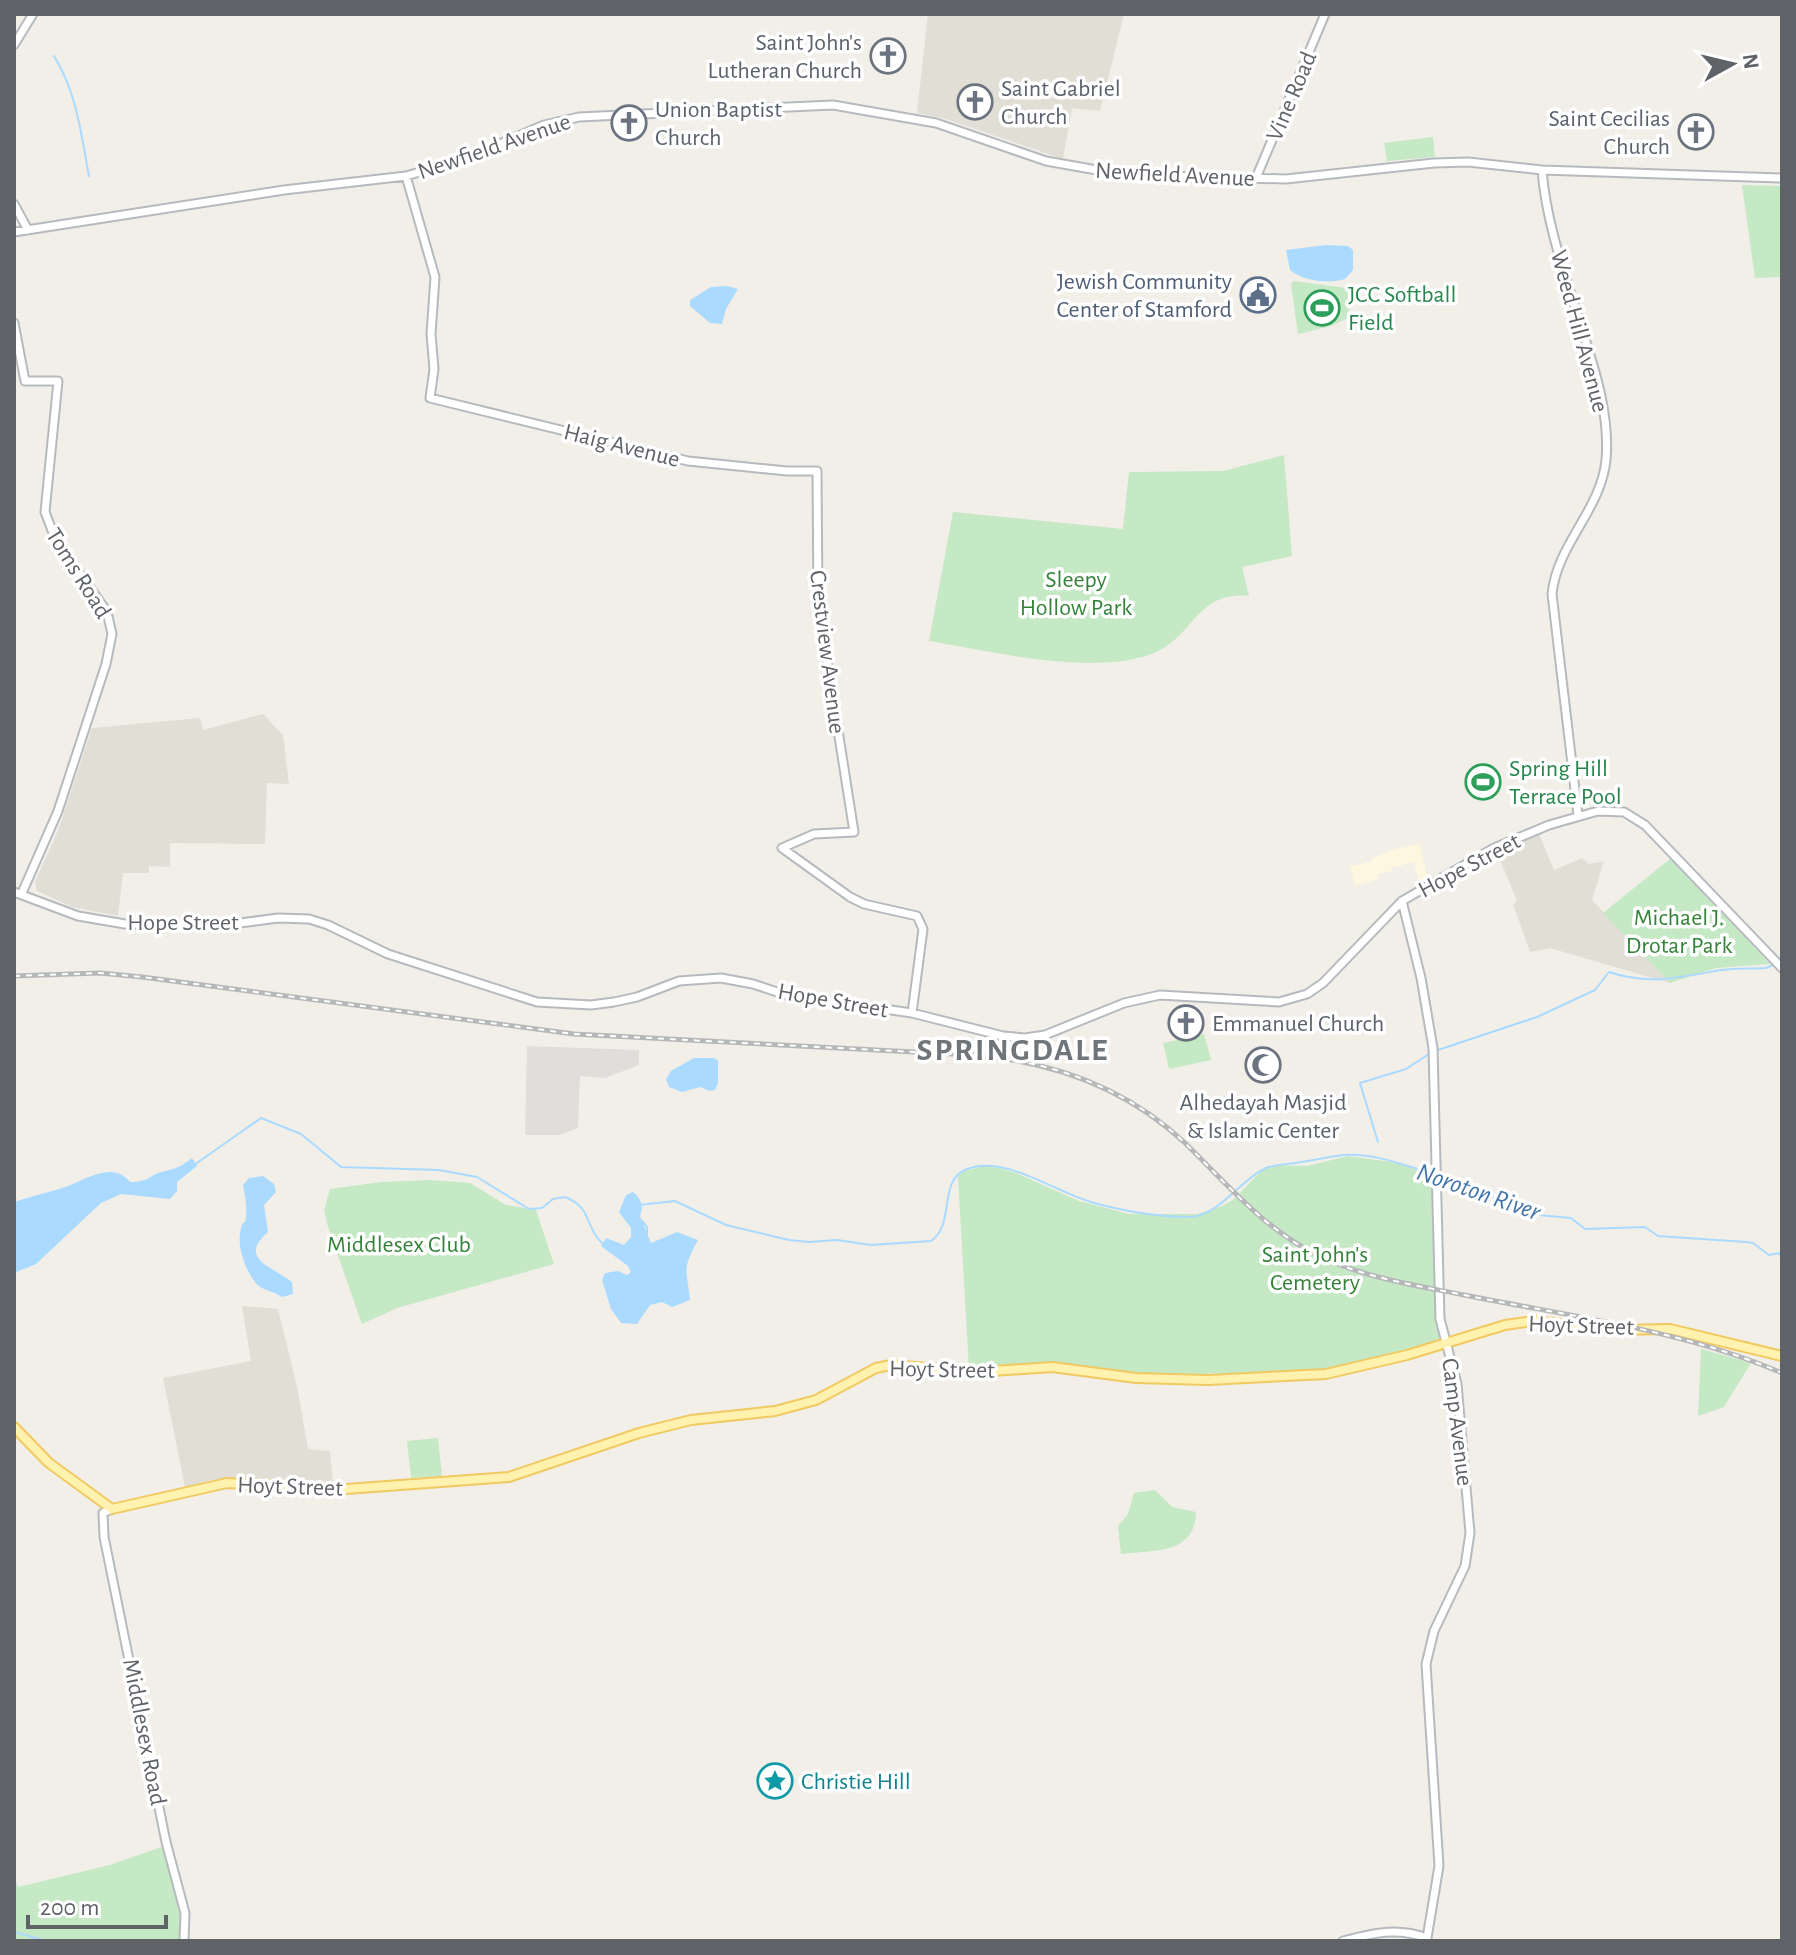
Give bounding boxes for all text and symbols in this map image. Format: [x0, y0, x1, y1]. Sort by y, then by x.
north arrow [1692, 24, 1772, 104]
place label: Saint John's Lutheran Church [707, 31, 862, 83]
church icon: Saint John's Lutheran Church [869, 37, 907, 75]
street label: Vine Road [1262, 48, 1321, 145]
text: N [1739, 52, 1763, 70]
place label: Saint Gabriel Church [1001, 77, 1121, 129]
church icon: Saint Gabriel Church [956, 83, 994, 121]
place label: Union Baptist Church [655, 98, 782, 150]
church icon: Union Baptist Church [610, 104, 648, 142]
place label: Saint Cecilias Church [1548, 107, 1670, 159]
street label: Newfield Avenue [415, 110, 574, 184]
church icon: Saint Cecilias Church [1677, 113, 1715, 151]
street label: Newfield Avenue [1095, 159, 1255, 191]
street label: Weed Hill Avenue [1546, 248, 1612, 415]
place label: Jewish Community Center of Stamford [1057, 270, 1232, 322]
public building icon: Jewish Community Center of Stamford [1239, 276, 1277, 314]
place label: JCC Softball Field [1348, 283, 1456, 335]
sports icon: JCC Softball Field [1303, 289, 1341, 327]
street label: Haig Avenue [561, 420, 682, 472]
street label: Toms Road [41, 524, 115, 623]
park label: Sleepy Hollow Park [1020, 568, 1132, 620]
street label: Crestview Avenue [805, 569, 849, 735]
place label: Spring Hill Terrace Pool [1509, 757, 1622, 809]
sports icon: Spring Hill Terrace Pool [1464, 763, 1502, 801]
street label: Hope Street [1415, 829, 1525, 903]
park label: Michael J. Drotar Park [1626, 906, 1732, 958]
street label: Hope Street [127, 911, 239, 935]
street label: Hope Street [776, 979, 890, 1023]
church icon: Emmanuel Church [1167, 1004, 1205, 1042]
place label: Emmanuel Church [1212, 1012, 1384, 1036]
district label: SPRINGDALE [917, 1034, 1109, 1066]
mosque icon: Alhedayah Masjid & Islamic Center [1244, 1046, 1282, 1084]
place label: Alhedayah Masjid & Islamic Center [1179, 1091, 1347, 1143]
water label: Noroton River [1413, 1159, 1545, 1226]
park label: Middlesex Club [327, 1233, 471, 1257]
park label: Saint John's Cemetery [1262, 1243, 1368, 1295]
street label: Hoyt Street [1528, 1312, 1635, 1340]
street label: Hoyt Street [889, 1357, 995, 1383]
street label: Camp Avenue [1437, 1357, 1477, 1487]
street label: Hoyt Street [237, 1473, 344, 1501]
street label: Middlesex Road [118, 1657, 170, 1807]
place icon: Christie Hill [756, 1762, 794, 1800]
place label: Christie Hill [801, 1770, 911, 1794]
scale bar [28, 1879, 166, 1929]
text: 200 m [40, 1896, 99, 1920]

